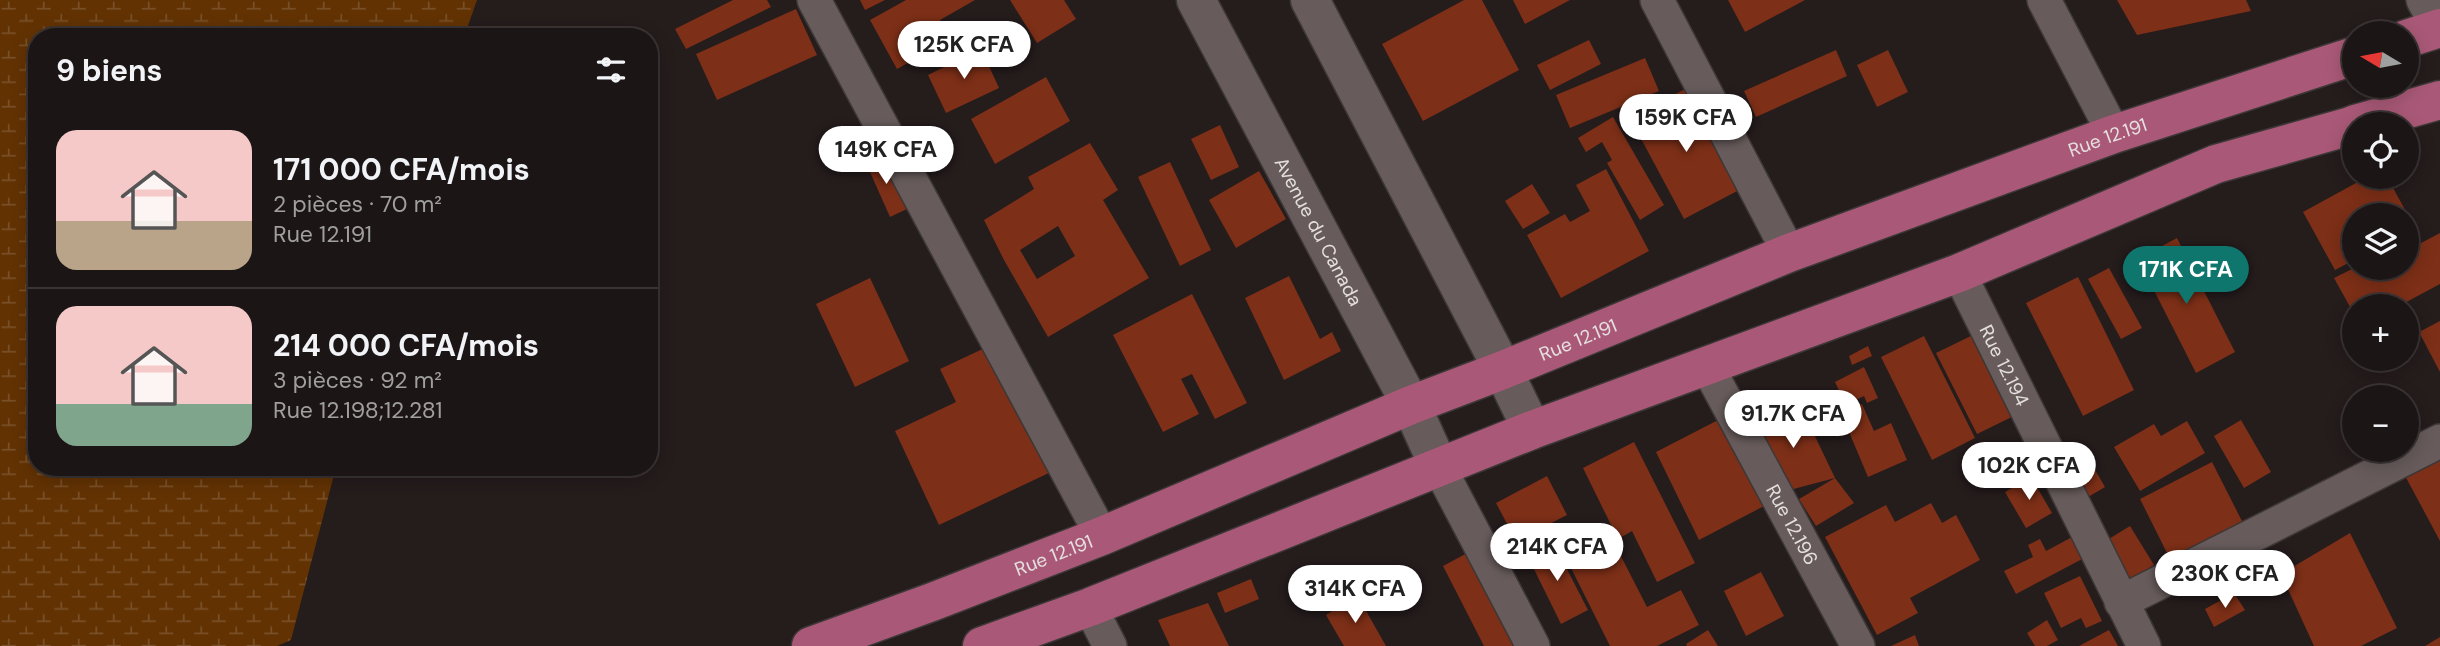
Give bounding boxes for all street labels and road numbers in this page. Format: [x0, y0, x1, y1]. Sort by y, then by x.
street label: Rue 12.191 [2065, 112, 2150, 163]
street label: Avenue du Canada [1269, 153, 1368, 310]
street label: Rue 12.191 [1535, 313, 1621, 367]
street label: Rue 12.194 [1974, 321, 2035, 410]
street label: Rue 12.196 [1760, 480, 1824, 569]
street label: Rue 12.191 [1011, 529, 1096, 582]

